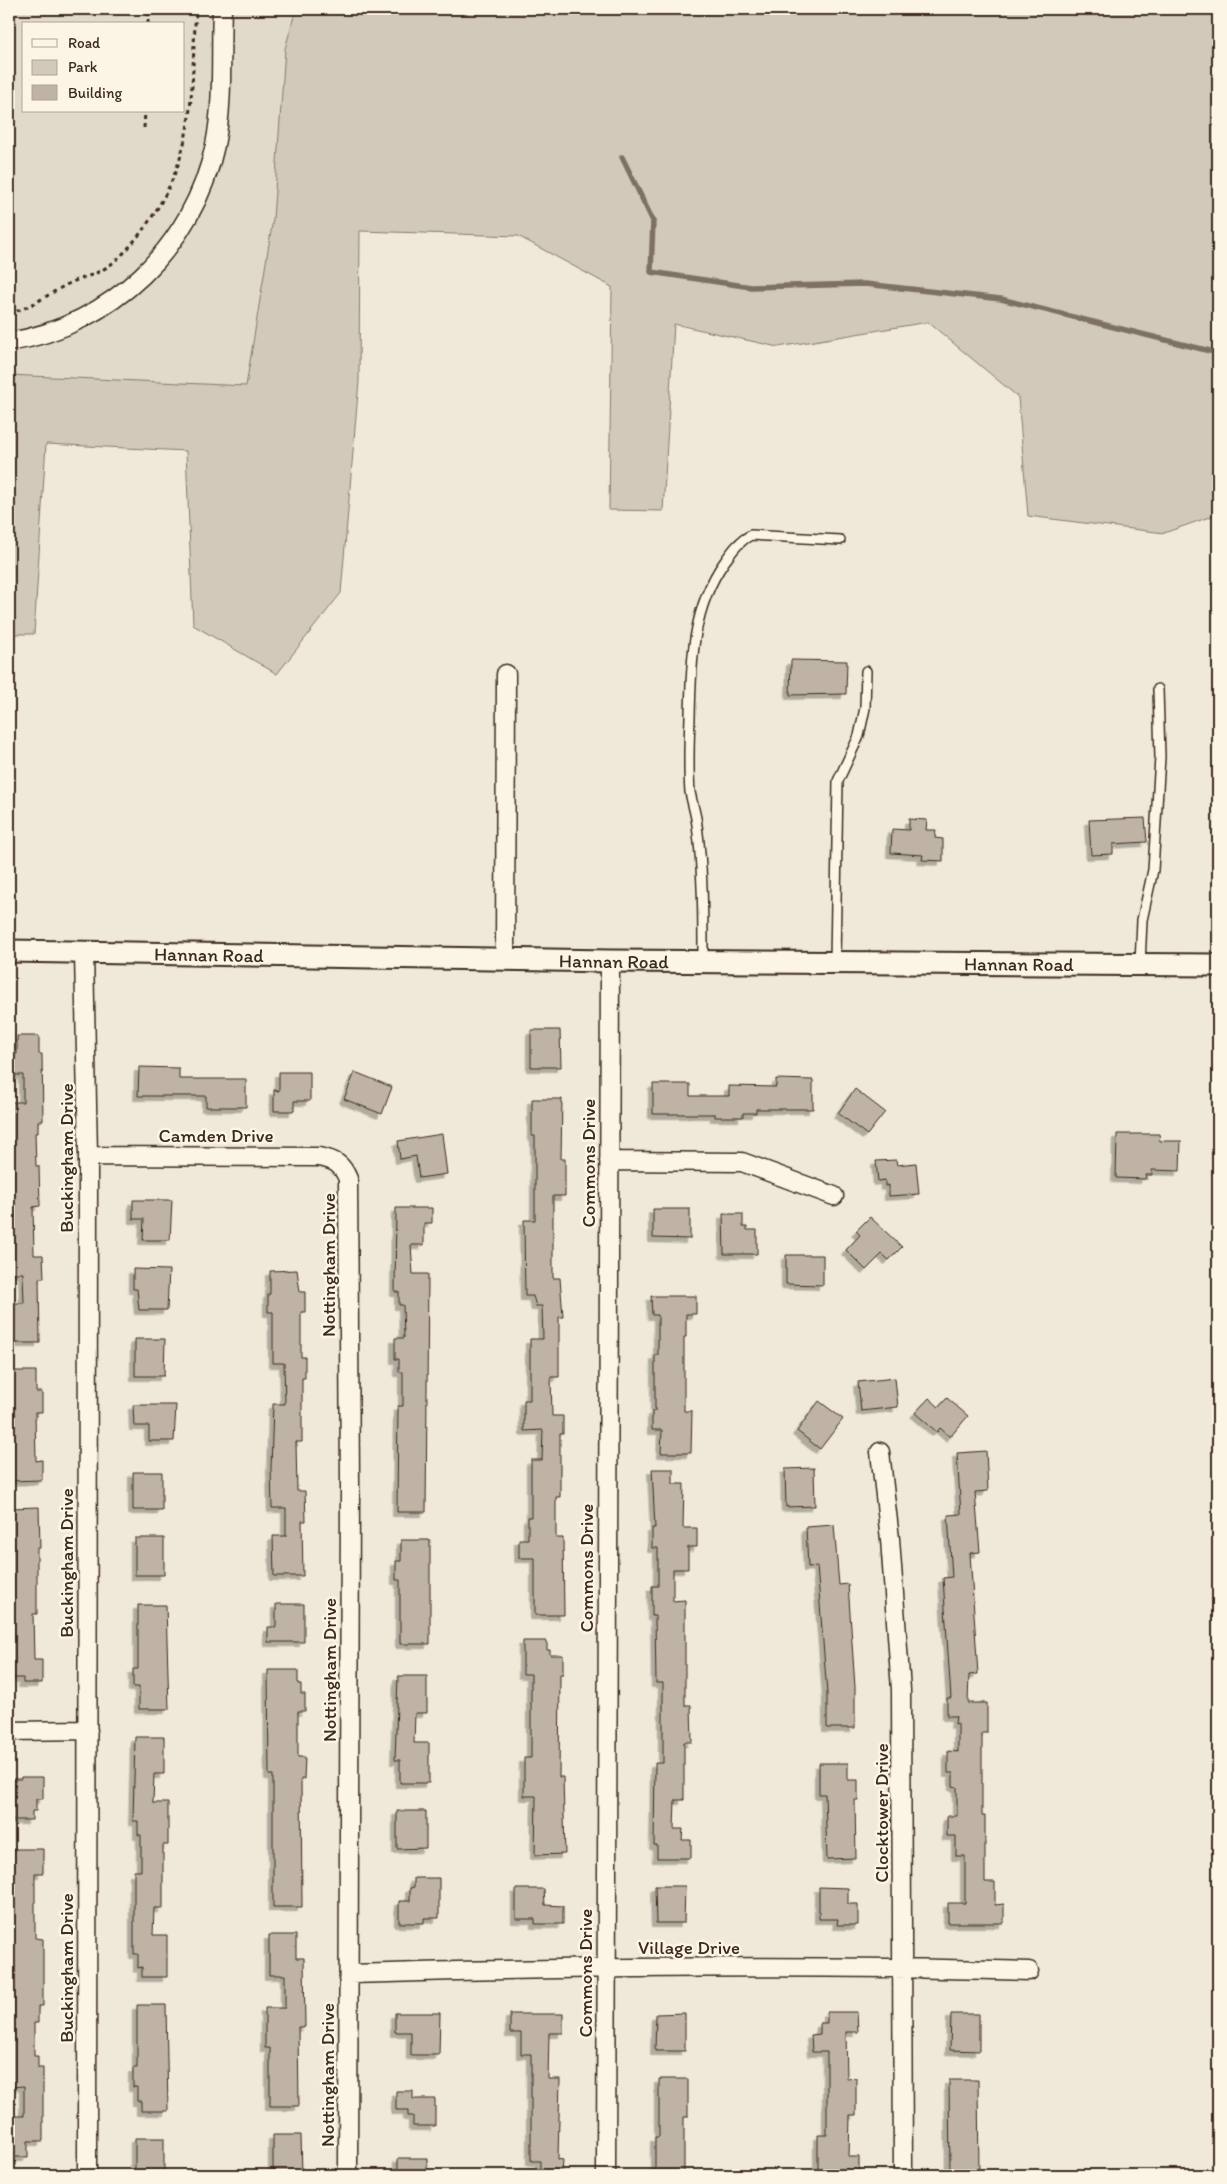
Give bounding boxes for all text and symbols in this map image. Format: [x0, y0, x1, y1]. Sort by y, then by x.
legend [22, 22, 185, 112]
text: Road [68, 34, 101, 52]
text: Park [68, 58, 98, 76]
text: Building [68, 84, 122, 102]
street label: Hannan Road [154, 942, 265, 967]
street label: Hannan Road [559, 949, 669, 973]
street label: Hannan Road [964, 952, 1074, 976]
street label: Buckingham Drive [55, 1083, 78, 1233]
street label: Commons Drive [577, 1099, 600, 1227]
street label: Camden Drive [158, 1124, 274, 1147]
street label: Nottingham Drive [317, 1193, 340, 1337]
street label: Buckingham Drive [55, 1488, 78, 1638]
street label: Commons Drive [575, 1504, 598, 1632]
street label: Nottingham Drive [318, 1598, 341, 1742]
street label: Clocktower Drive [870, 1743, 893, 1883]
street label: Buckingham Drive [55, 1893, 78, 2043]
street label: Commons Drive [574, 1909, 597, 2037]
street label: Village Drive [638, 1936, 740, 1959]
street label: Nottingham Drive [316, 2003, 339, 2147]

